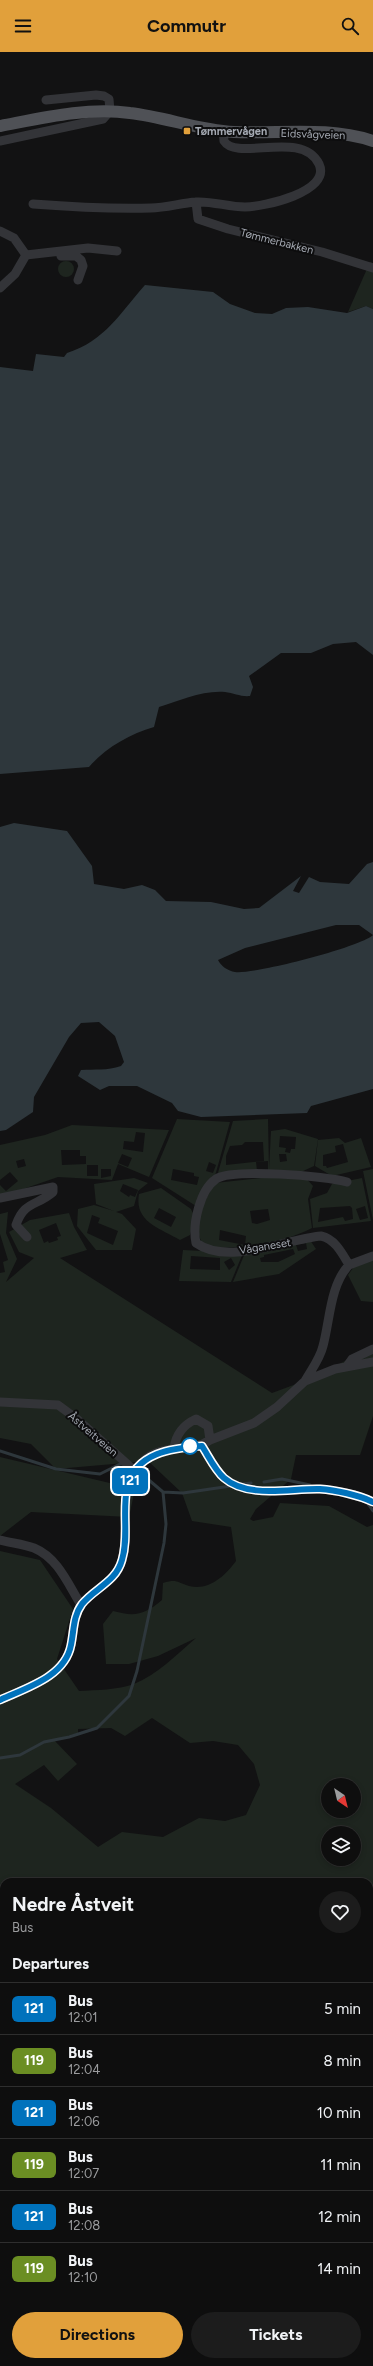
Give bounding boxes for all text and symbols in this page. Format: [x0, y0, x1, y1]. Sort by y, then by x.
icon: menu [12, 15, 34, 37]
text: Commutr [147, 15, 226, 37]
icon: search [339, 15, 361, 37]
place label: Tømmervågen [195, 125, 267, 138]
marker: Tømmervågen [182, 126, 192, 136]
street label: Eidsvågveien [280, 127, 345, 142]
street label: Tømmerbakken [239, 226, 315, 257]
street label: Våganeset [238, 1236, 292, 1257]
street label: Åstveitveien [65, 1409, 121, 1459]
unlabelled marker [181, 1437, 199, 1455]
line badge: 121 [107, 1468, 153, 1494]
text: 121 [120, 1472, 140, 1489]
north arrow [321, 1778, 361, 1818]
map controls [321, 1778, 361, 1866]
button: layers [321, 1826, 361, 1866]
button: heart [319, 1891, 361, 1933]
text: Nedre Åstveit [12, 1893, 134, 1916]
text: Bus [12, 1920, 33, 1935]
text: Departures [12, 1955, 89, 1973]
text: Bus [68, 1992, 93, 2010]
text: 121 [24, 2000, 44, 2017]
text: 5 min [324, 2000, 361, 2018]
text: 12:01 [68, 2010, 98, 2025]
text: Bus [68, 2044, 93, 2062]
text: 119 [24, 2052, 44, 2069]
text: 8 min [323, 2052, 361, 2070]
text: 12:04 [68, 2062, 100, 2077]
text: Bus [68, 2096, 93, 2114]
text: 121 [24, 2104, 44, 2121]
text: 10 min [317, 2104, 361, 2122]
text: 12:06 [68, 2114, 100, 2129]
text: Bus [68, 2148, 93, 2166]
text: 119 [24, 2156, 44, 2173]
text: 11 min [320, 2156, 361, 2174]
text: 12:07 [68, 2166, 99, 2181]
text: Bus [68, 2200, 93, 2218]
text: 121 [24, 2208, 44, 2225]
text: 12 min [318, 2208, 361, 2226]
text: 12:08 [68, 2218, 100, 2233]
text: Bus [68, 2252, 93, 2270]
text: 119 [24, 2260, 44, 2277]
text: 14 min [317, 2260, 361, 2278]
text: 12:10 [68, 2270, 98, 2285]
button: Directions [12, 2312, 183, 2358]
button: Tickets [191, 2312, 361, 2358]

